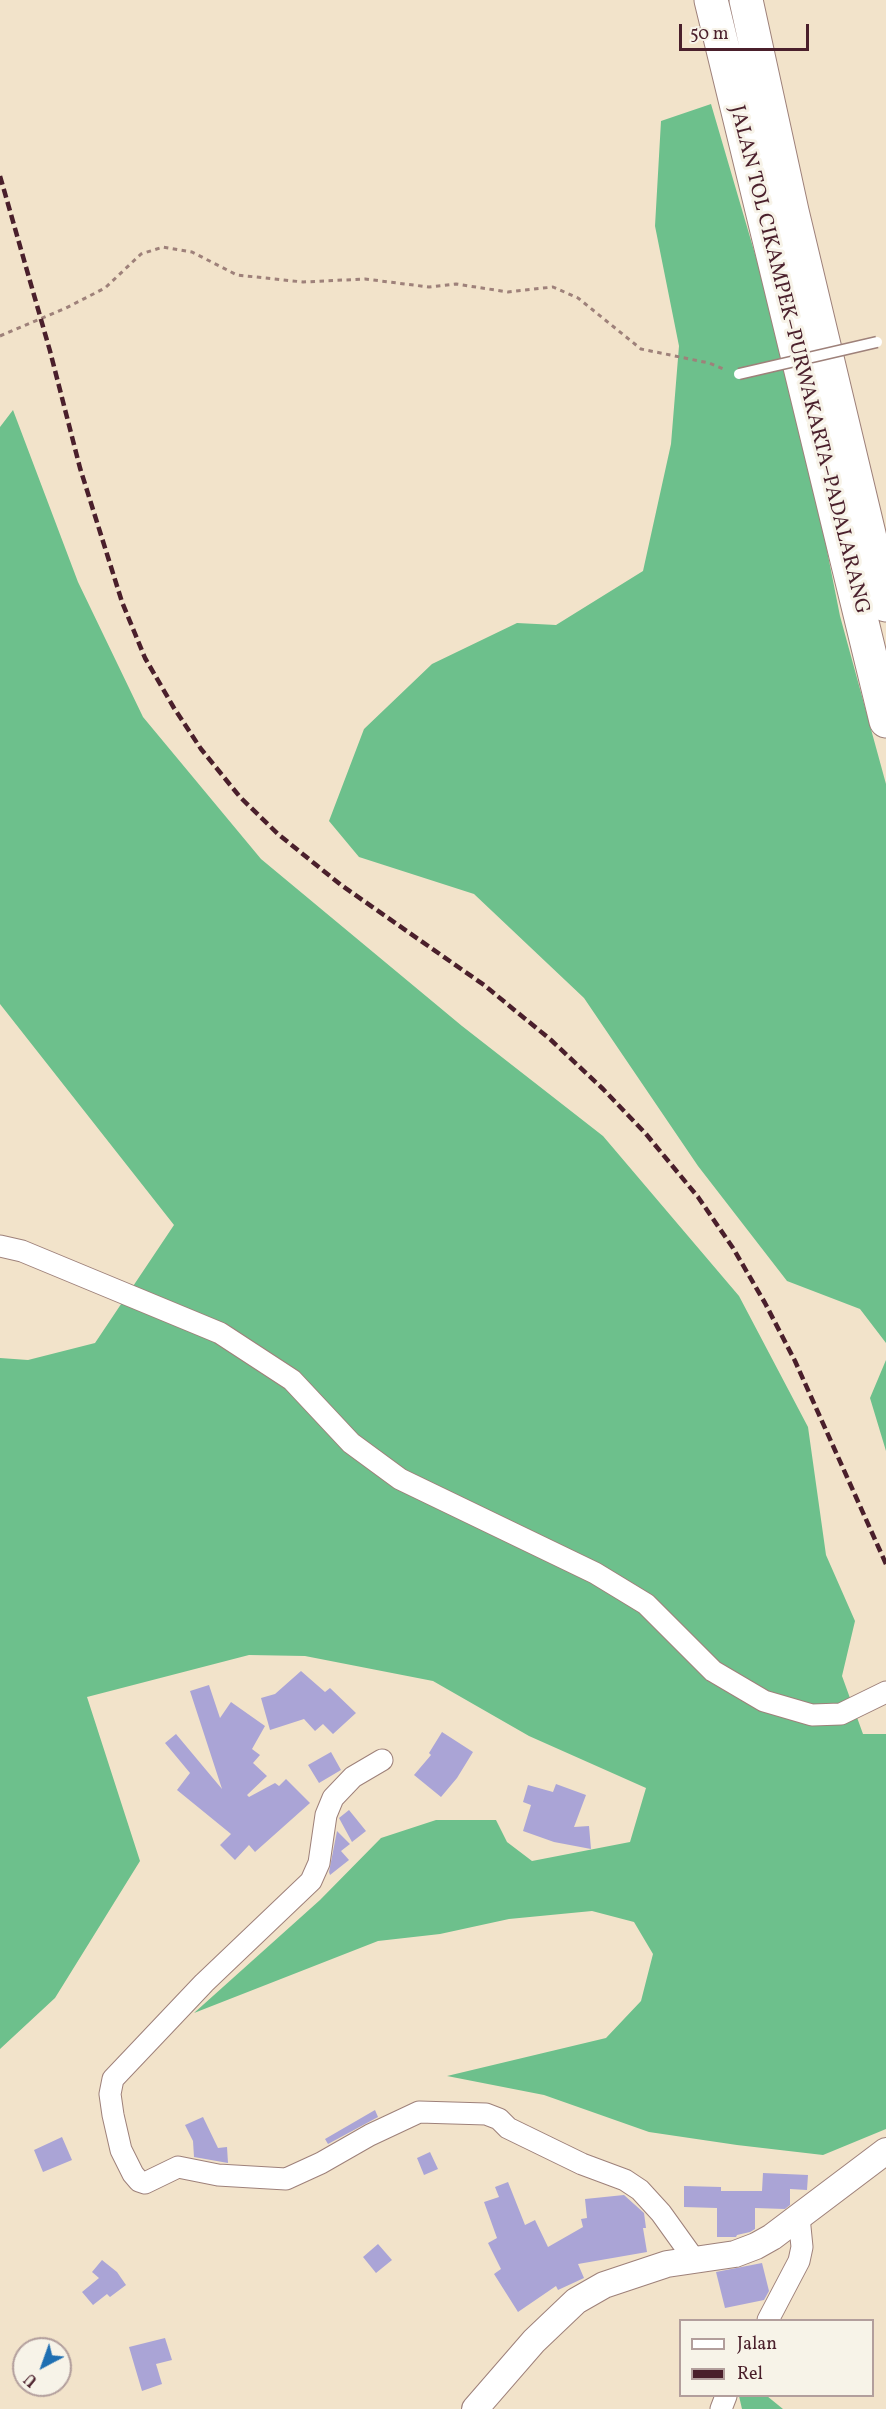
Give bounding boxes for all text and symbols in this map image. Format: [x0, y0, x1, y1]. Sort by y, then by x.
scale bar [682, 12, 812, 50]
text: 50 m [690, 22, 729, 47]
street label: JALAN TOL CIKAMPEK–PURWAKARTA–PADALARANG [722, 103, 874, 617]
legend [679, 2319, 874, 2397]
text: Jalan [737, 2332, 777, 2357]
north arrow [12, 2337, 72, 2397]
text: Rel [737, 2362, 763, 2387]
text: U [20, 2367, 43, 2391]

